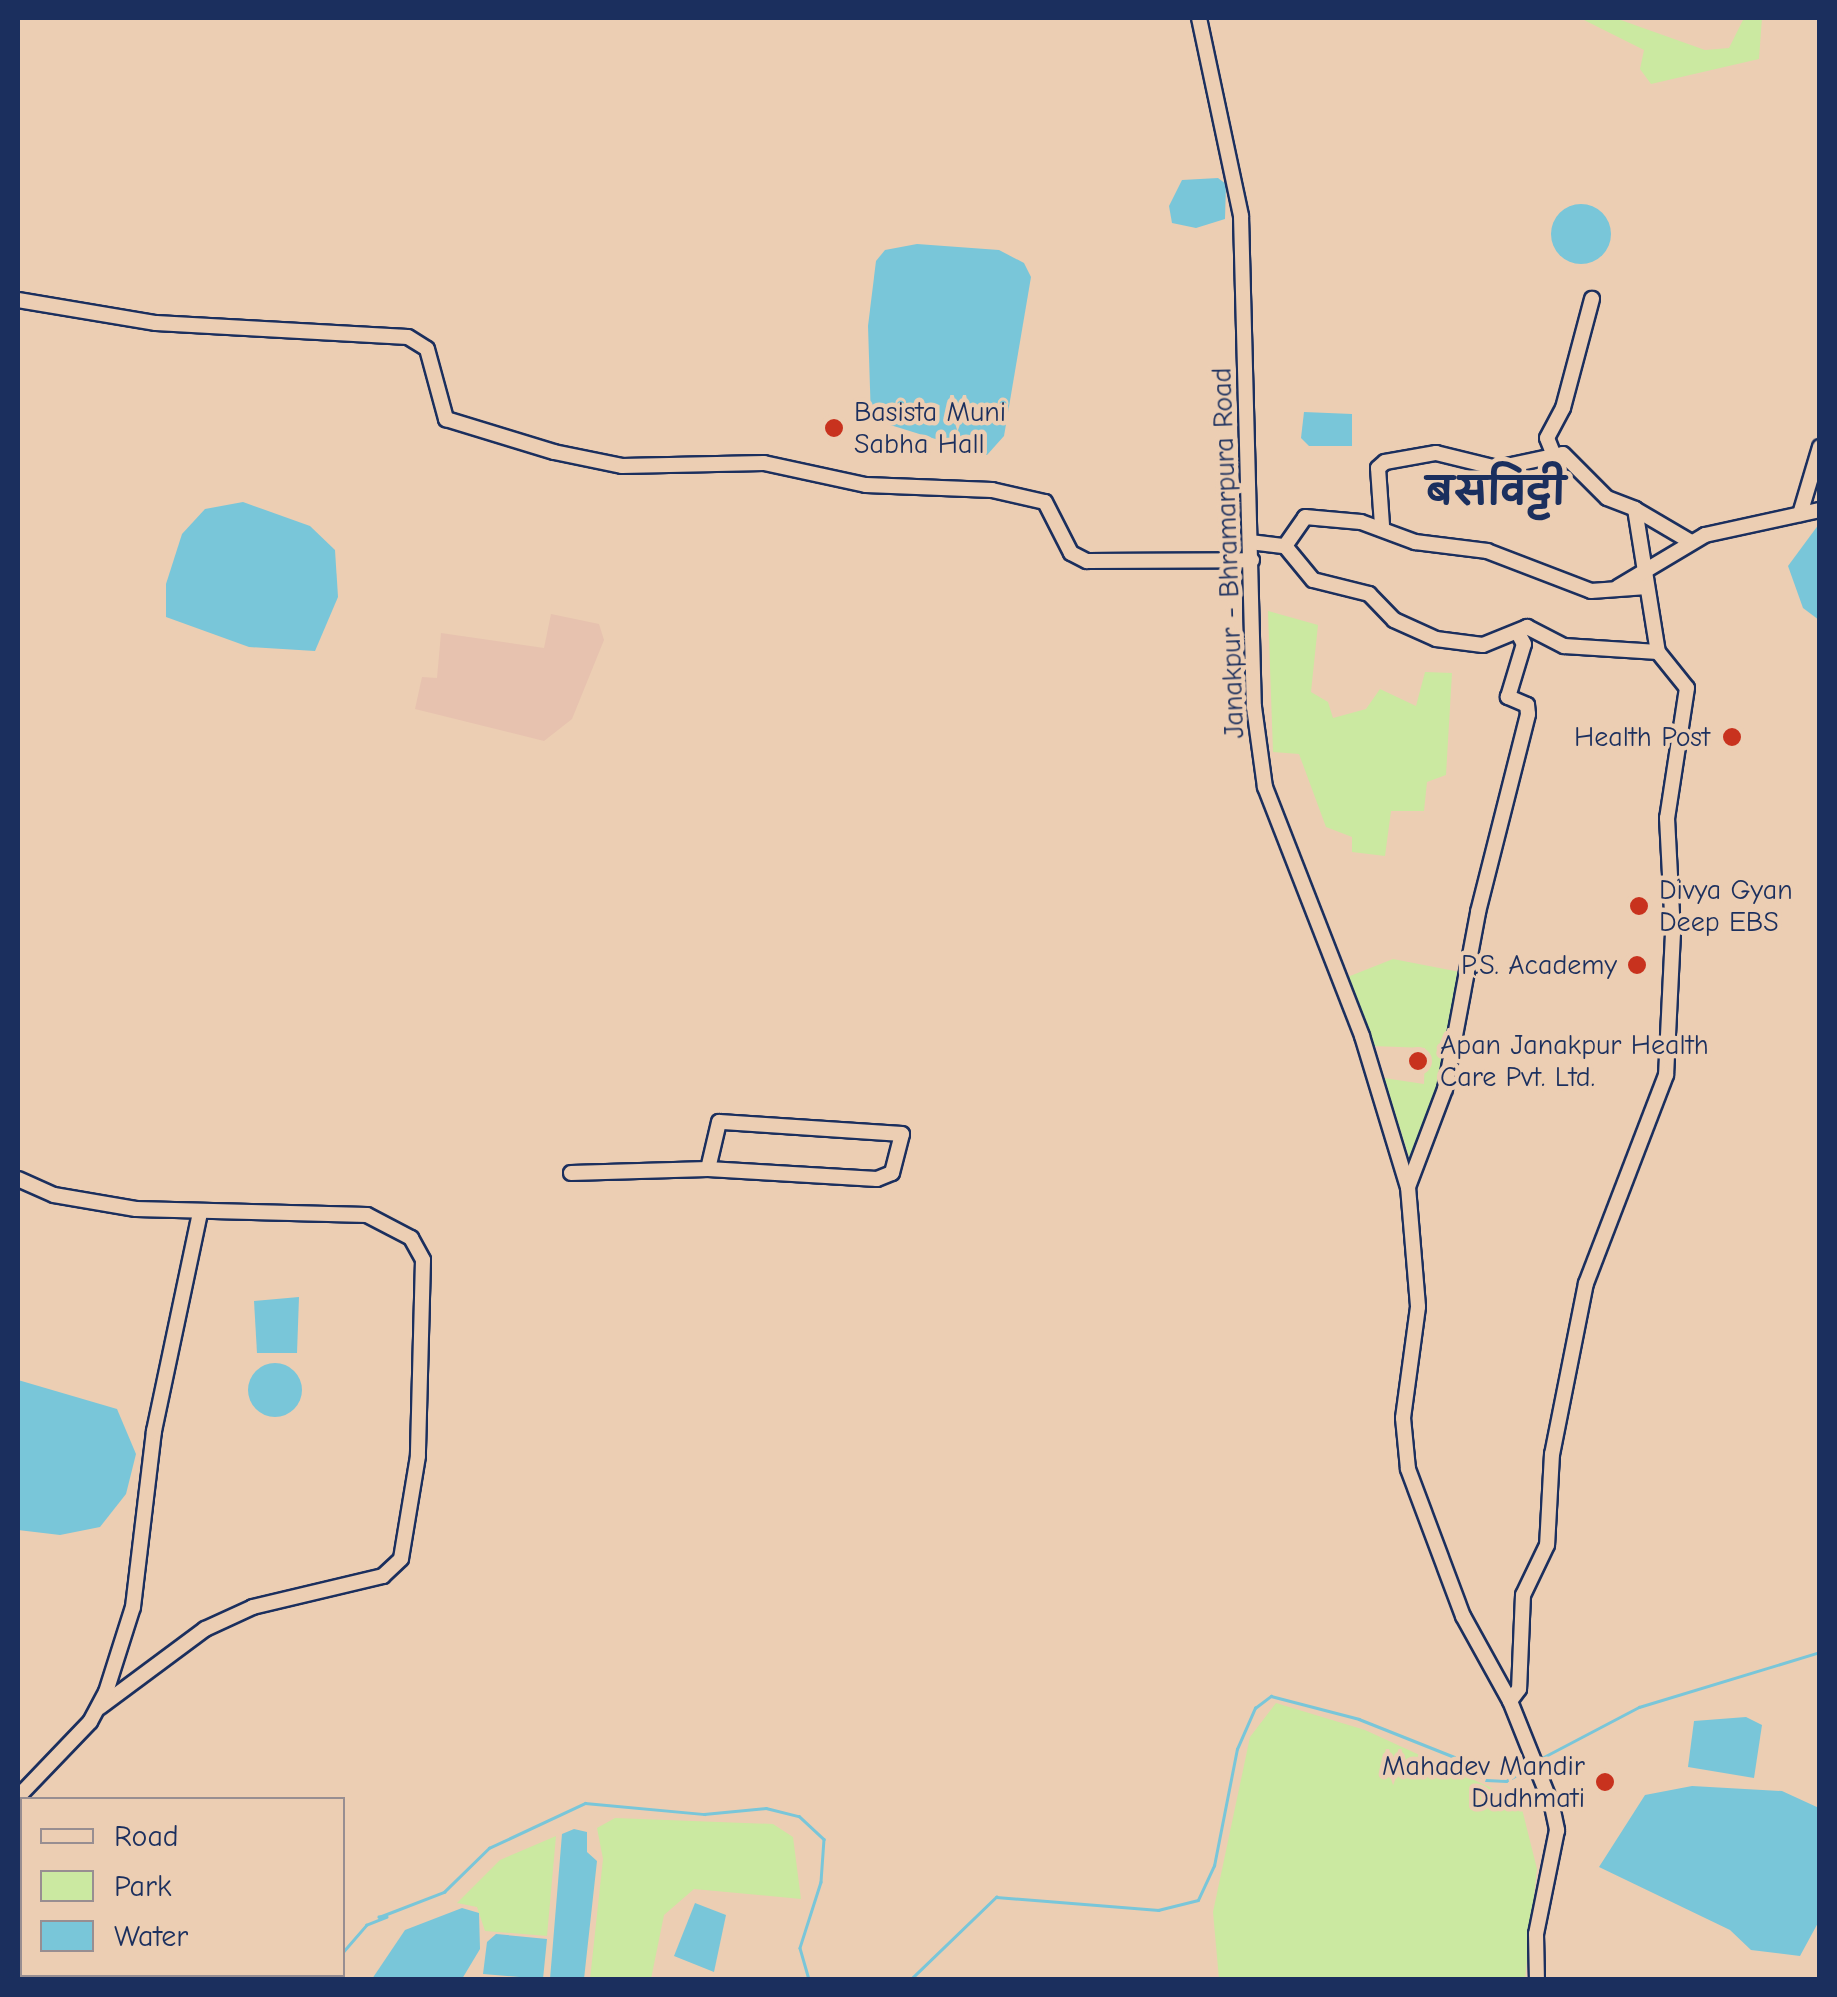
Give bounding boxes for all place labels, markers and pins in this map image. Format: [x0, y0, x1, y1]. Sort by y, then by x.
place label: Basista Muni Sabha Hall [854, 395, 1006, 461]
marker: Basista Muni Sabha Hall [823, 417, 845, 439]
place label: Health Post [1574, 720, 1710, 754]
marker: Health Post [1719, 724, 1745, 750]
place label: Divya Gyan Deep EBS [1659, 873, 1793, 939]
marker: Divya Gyan Deep EBS [1628, 895, 1650, 917]
place label: P.S. Academy [1461, 948, 1617, 982]
marker: P.S. Academy [1626, 954, 1648, 976]
place label: Apan Janakpur Health Care Pvt. Ltd. [1440, 1028, 1709, 1094]
marker: Apan Janakpur Health Care Pvt. Ltd. [1405, 1048, 1431, 1074]
place label: Mahadev Mandir Dudhmati [1382, 1749, 1585, 1815]
marker: Mahadev Mandir Dudhmati [1594, 1771, 1616, 1793]

